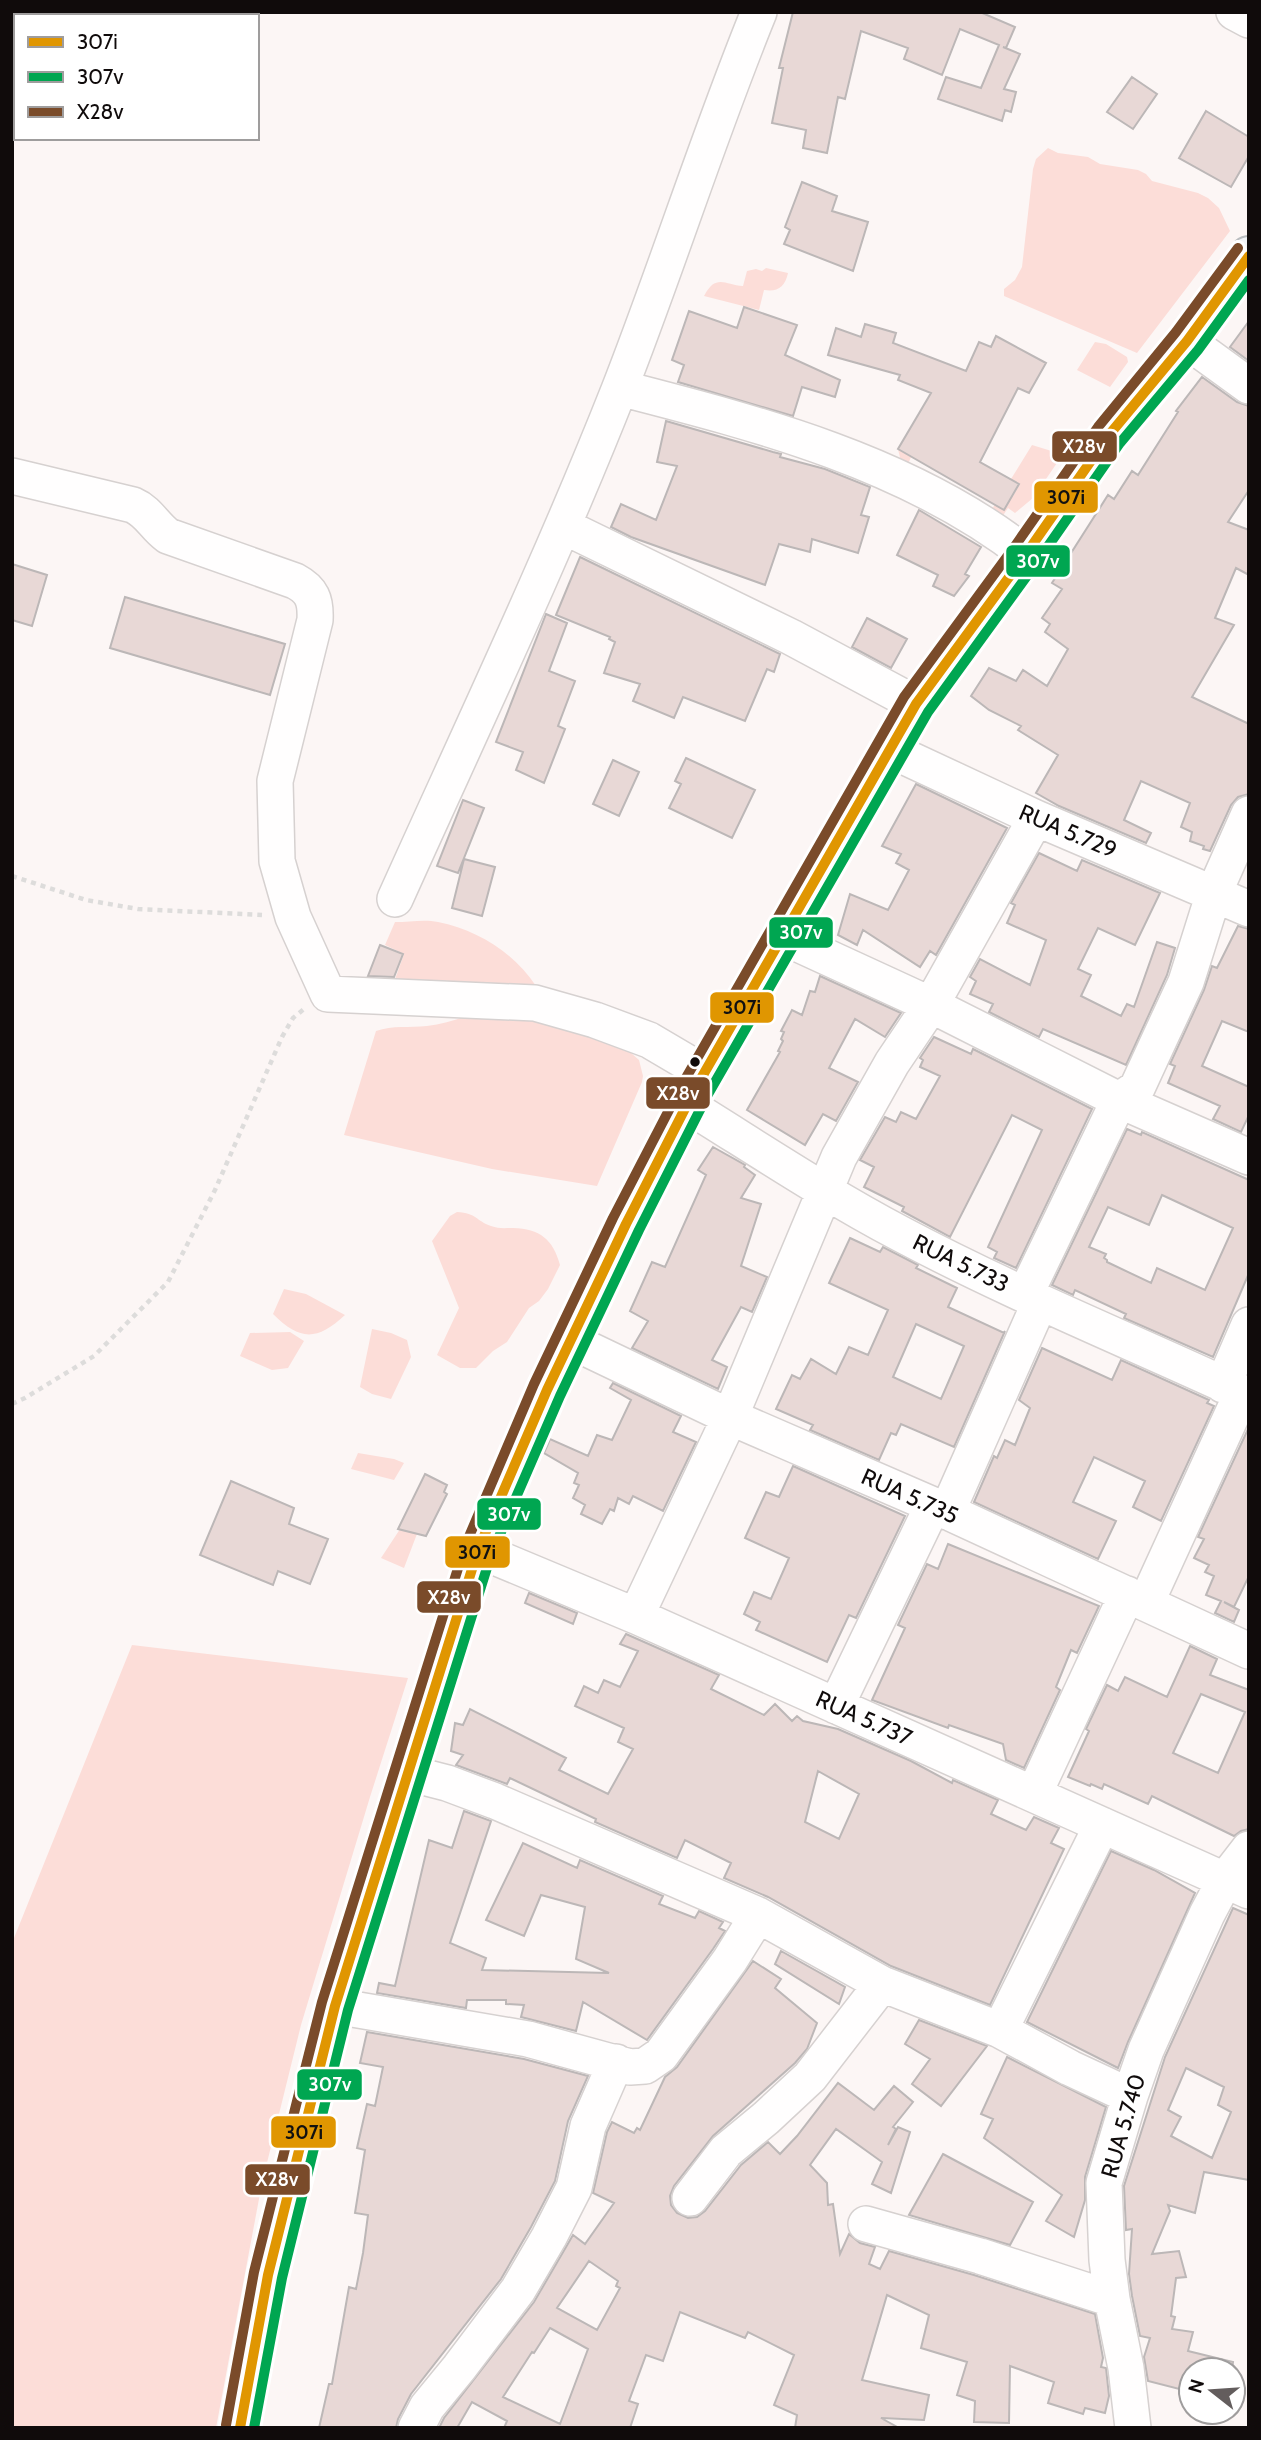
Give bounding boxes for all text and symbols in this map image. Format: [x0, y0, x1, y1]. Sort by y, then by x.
legend [14, 14, 259, 140]
text: 307i [77, 29, 118, 54]
text: 307v [77, 64, 124, 89]
text: X28v [77, 99, 124, 124]
line badge: X28v [1051, 430, 1118, 463]
text: X28v [1062, 435, 1106, 458]
line badge: 307i [1033, 480, 1099, 514]
text: 307i [1047, 486, 1085, 509]
line badge: 307v [1005, 544, 1071, 578]
text: 307v [1017, 550, 1060, 573]
street label: RUA 5.729 [1015, 798, 1121, 864]
line badge: 307v [768, 916, 834, 949]
text: 307v [780, 921, 823, 944]
line badge: 307i [709, 991, 775, 1024]
text: 307i [723, 996, 761, 1019]
unlabelled marker [688, 1055, 702, 1069]
line badge: X28v [645, 1076, 711, 1110]
text: X28v [656, 1082, 700, 1105]
street label: RUA 5.733 [908, 1228, 1014, 1298]
street label: RUA 5.735 [857, 1462, 963, 1530]
line badge: 307v [476, 1497, 542, 1531]
text: 307v [488, 1503, 531, 1526]
line badge: 307i [444, 1535, 511, 1569]
text: 307i [458, 1541, 496, 1564]
line badge: X28v [416, 1580, 482, 1614]
text: X28v [427, 1586, 471, 1609]
street label: RUA 5.737 [812, 1684, 917, 1752]
line badge: 307v [296, 2068, 363, 2101]
street label: RUA 5.740 [1095, 2071, 1151, 2181]
text: 307v [309, 2073, 352, 2096]
line badge: 307i [270, 2115, 337, 2149]
text: 307i [285, 2121, 323, 2144]
line badge: X28v [244, 2163, 311, 2196]
text: X28v [255, 2168, 299, 2191]
north arrow [1177, 2356, 1247, 2426]
text: N [1183, 2376, 1209, 2396]

